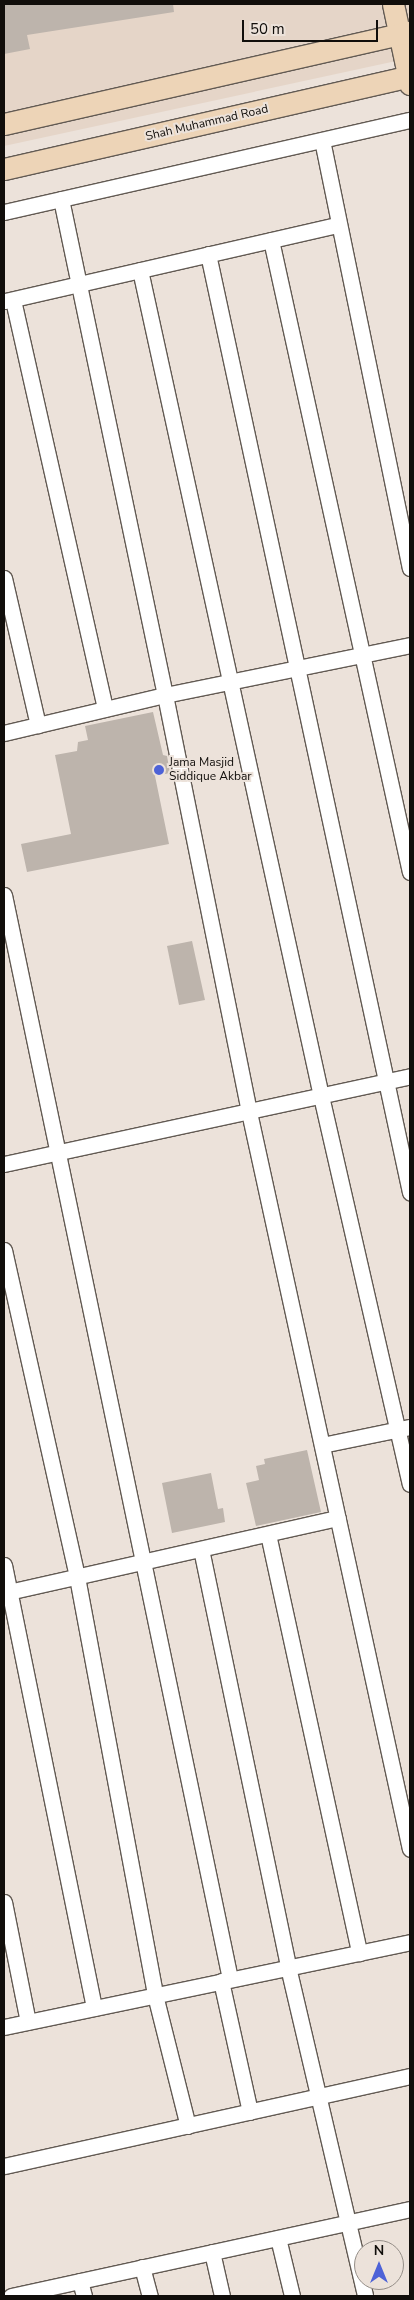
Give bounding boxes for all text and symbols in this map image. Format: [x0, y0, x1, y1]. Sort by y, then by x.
scale bar [244, 10, 380, 42]
text: 50 m [250, 19, 285, 39]
street label: Shah Muhammad Road [144, 102, 270, 144]
place label: Jama Masjid Siddique Akbar [169, 756, 252, 784]
marker: Jama Masjid Siddique Akbar [153, 764, 165, 776]
north arrow [354, 2240, 404, 2290]
text: N [374, 2241, 384, 2260]

